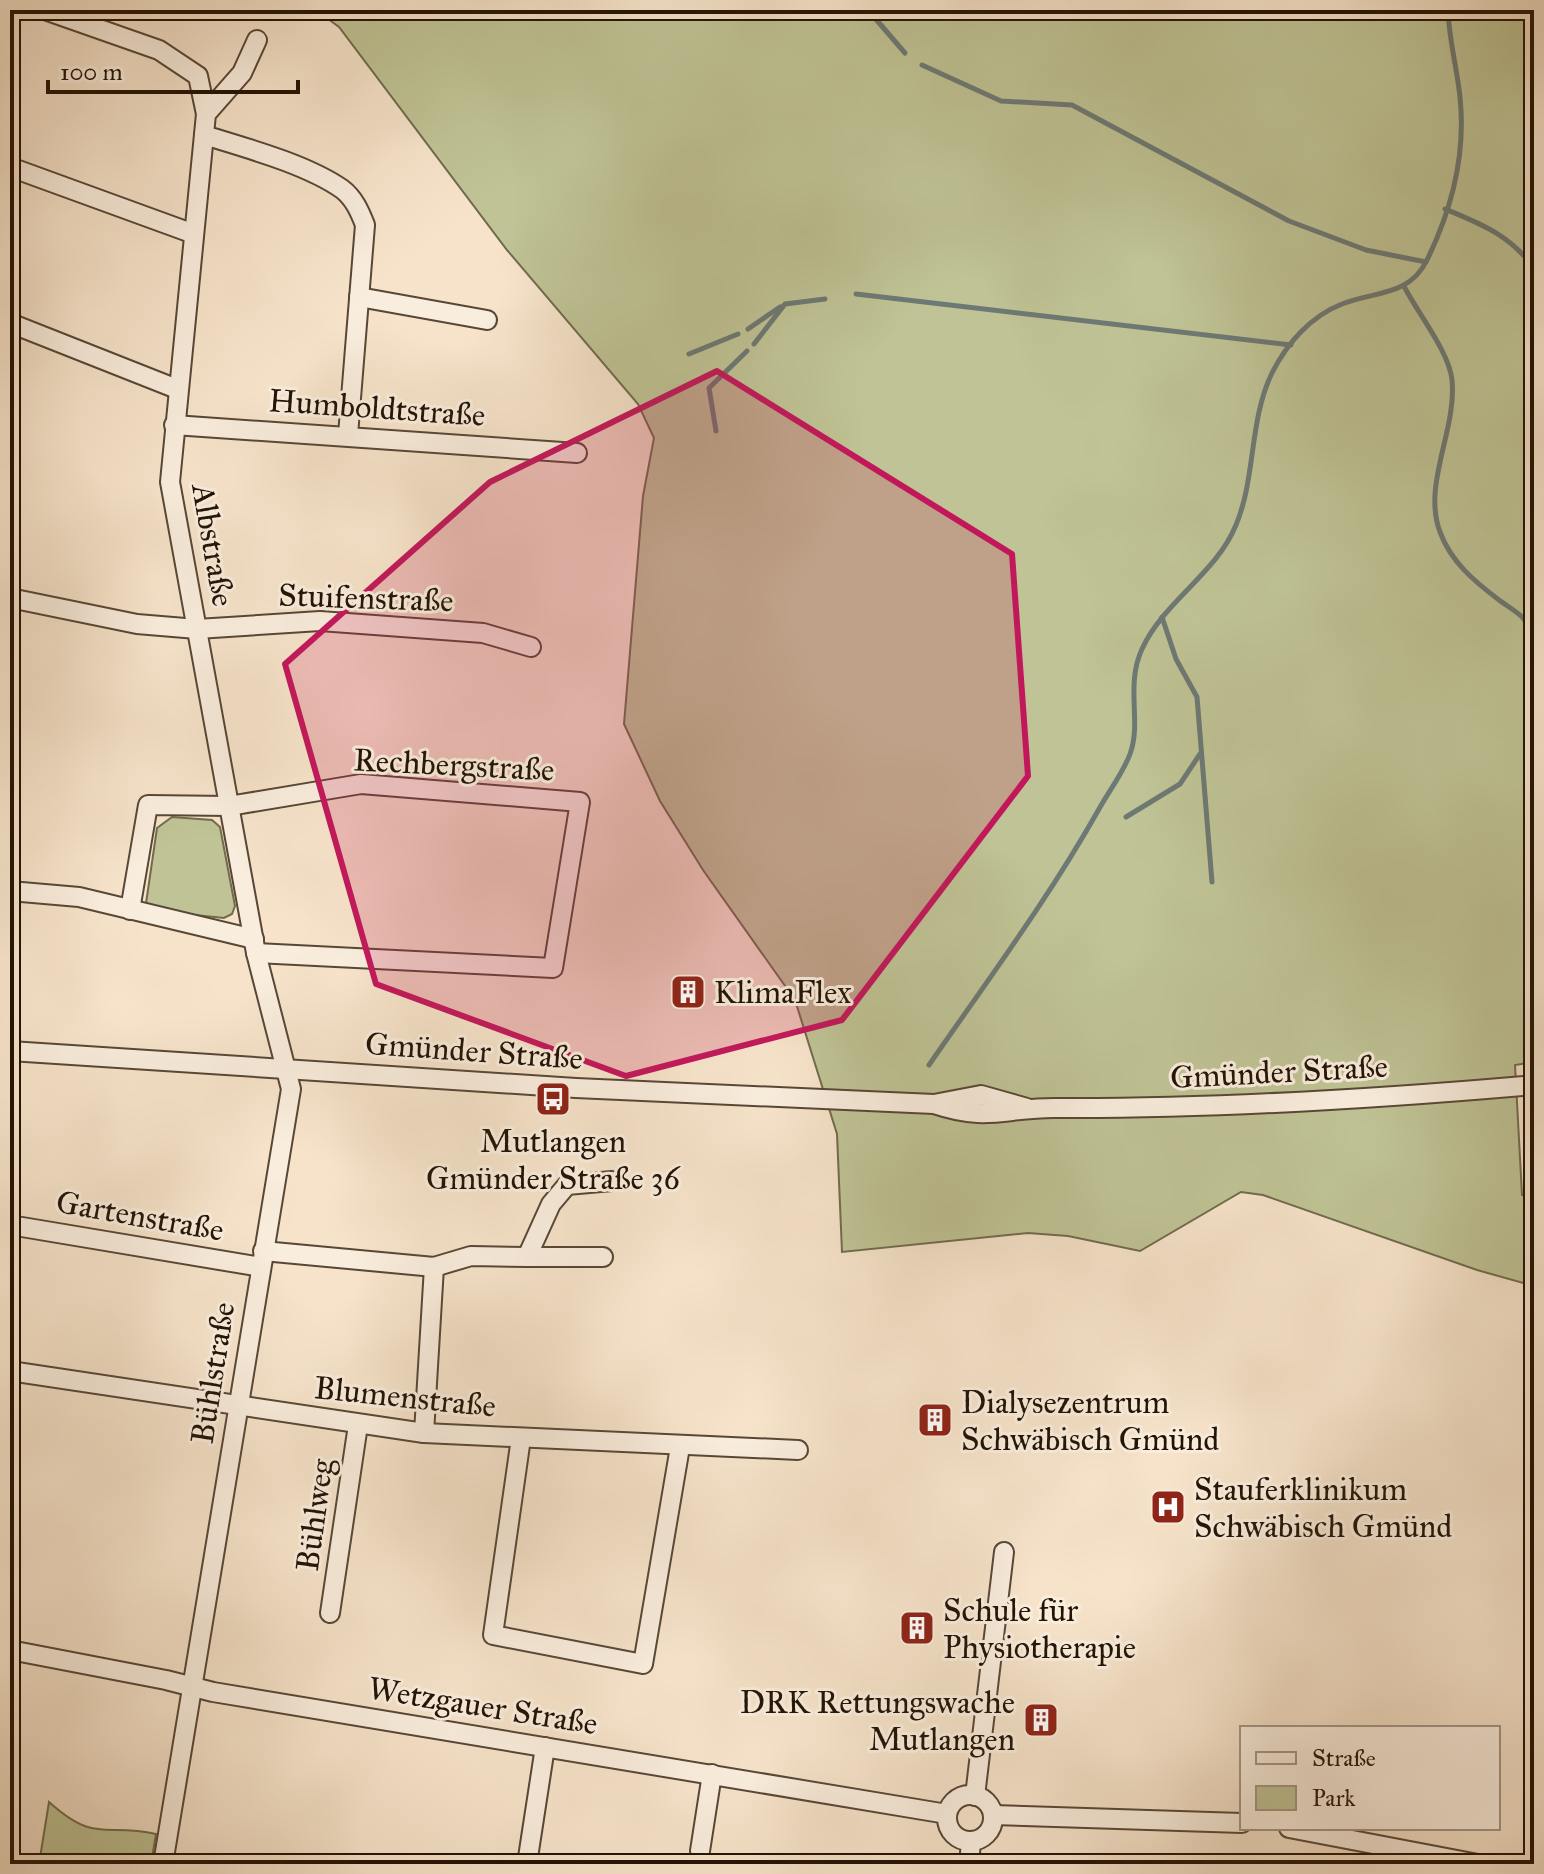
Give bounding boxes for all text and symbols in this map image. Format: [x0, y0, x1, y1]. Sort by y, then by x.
scale bar [48, 44, 298, 94]
text: 100 m [60, 57, 123, 87]
street label: Humboldtstraße [267, 381, 487, 435]
street label: Albstraße [183, 479, 243, 610]
street label: Stuifenstraße [278, 575, 454, 621]
street label: Rechbergstraße [353, 740, 555, 790]
building icon: KlimaFlex [669, 973, 707, 1011]
place label: KlimaFlex [714, 973, 852, 1012]
street label: Gmünder Straße [364, 1024, 584, 1078]
street label: Gmünder Straße [1169, 1047, 1389, 1097]
bus stop icon: Mutlangen Gmünder Straße 36 [534, 1080, 572, 1118]
place label: Mutlangen Gmünder Straße 36 [426, 1122, 682, 1198]
street label: Gartenstraße [53, 1182, 227, 1250]
street label: Bühlstraße [183, 1299, 243, 1447]
street label: Blumenstraße [312, 1368, 498, 1426]
place label: Dialysezentrum Schwäbisch Gmünd [961, 1383, 1219, 1459]
building icon: Dialysezentrum Schwäbisch Gmünd [916, 1401, 954, 1439]
street label: Bühlweg [288, 1455, 342, 1574]
place label: Stauferklinikum Schwäbisch Gmünd [1194, 1470, 1452, 1546]
hospital icon: Stauferklinikum Schwäbisch Gmünd [1149, 1488, 1187, 1526]
place label: Schule für Physiotherapie [943, 1591, 1136, 1667]
building icon: Schule für Physiotherapie [898, 1609, 936, 1647]
street label: Wetzgauer Straße [366, 1669, 600, 1743]
place label: DRK Rettungswache Mutlangen [740, 1683, 1015, 1759]
building icon: DRK Rettungswache Mutlangen [1022, 1701, 1060, 1739]
legend [1240, 1726, 1500, 1830]
text: Straße [1312, 1743, 1376, 1773]
text: Park [1312, 1783, 1356, 1813]

